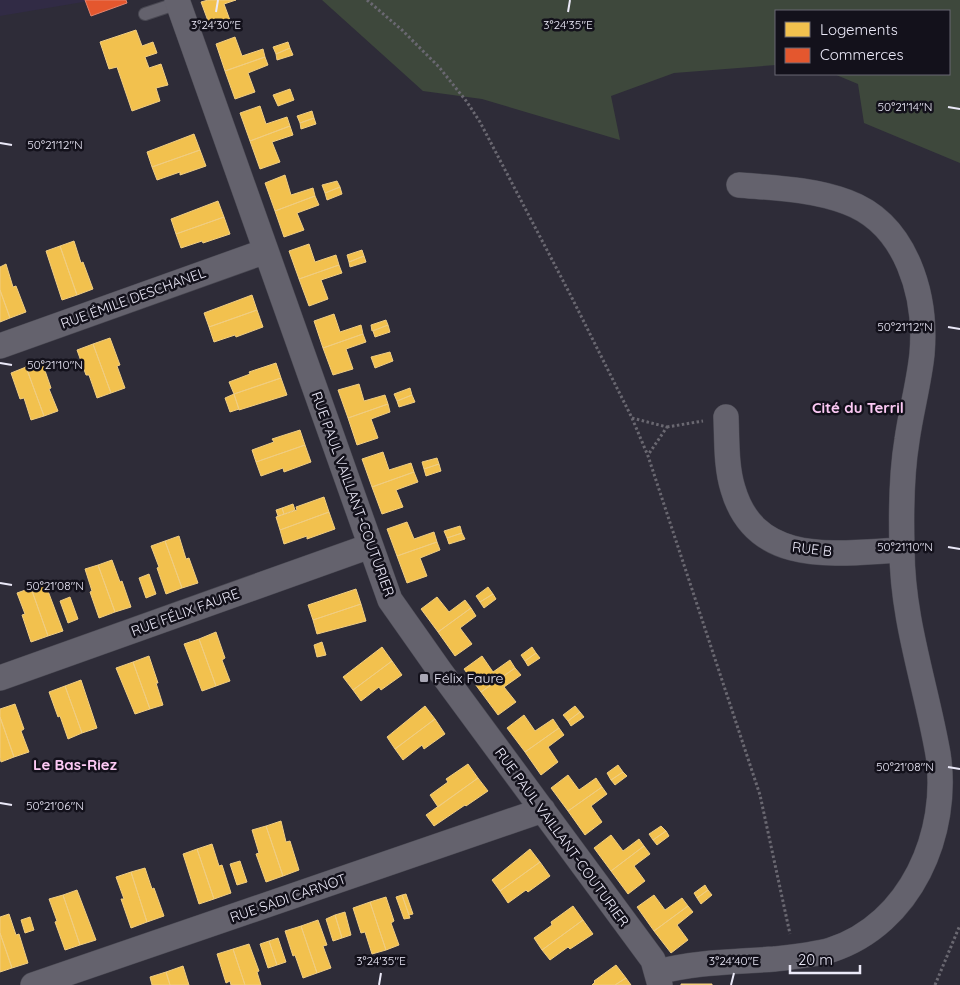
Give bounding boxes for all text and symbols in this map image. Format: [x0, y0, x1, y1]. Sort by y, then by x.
legend [775, 10, 950, 75]
text: 3°24'30"E [191, 17, 241, 32]
text: 3°24'35"E [543, 17, 593, 32]
text: Logements [820, 20, 898, 39]
text: Commerces [820, 45, 903, 64]
text: 50°21'14"N [878, 99, 932, 114]
text: 50°21'12"N [27, 137, 83, 152]
street label: RUE ÉMILE DESCHANEL [58, 263, 209, 333]
text: 50°21'12"N [877, 319, 933, 334]
text: 50°21'10"N [27, 357, 83, 372]
street label: RUE PAUL VAILLANT-COUTURIER [307, 389, 399, 599]
district label: Cité du Terril [812, 398, 904, 417]
street label: RUE B [791, 538, 833, 560]
text: 50°21'10"N [877, 539, 933, 554]
text: 50°21'08"N [26, 578, 84, 593]
street label: RUE FÉLIX FAURE [128, 584, 242, 640]
place label: Félix Faure [434, 669, 503, 687]
marker: Félix Faure [418, 672, 430, 684]
street label: RUE PAUL VAILLANT-COUTURIER [491, 744, 633, 930]
district label: Le Bas-Riez [33, 755, 117, 774]
text: 50°21'08"N [876, 759, 934, 774]
text: 50°21'06"N [26, 798, 84, 813]
street label: RUE SADI CARNOT [227, 870, 349, 926]
scale bar [790, 942, 860, 974]
text: 20 m [798, 950, 833, 969]
text: 3°24'35"E [356, 953, 406, 968]
text: 3°24'40"E [709, 953, 759, 968]

